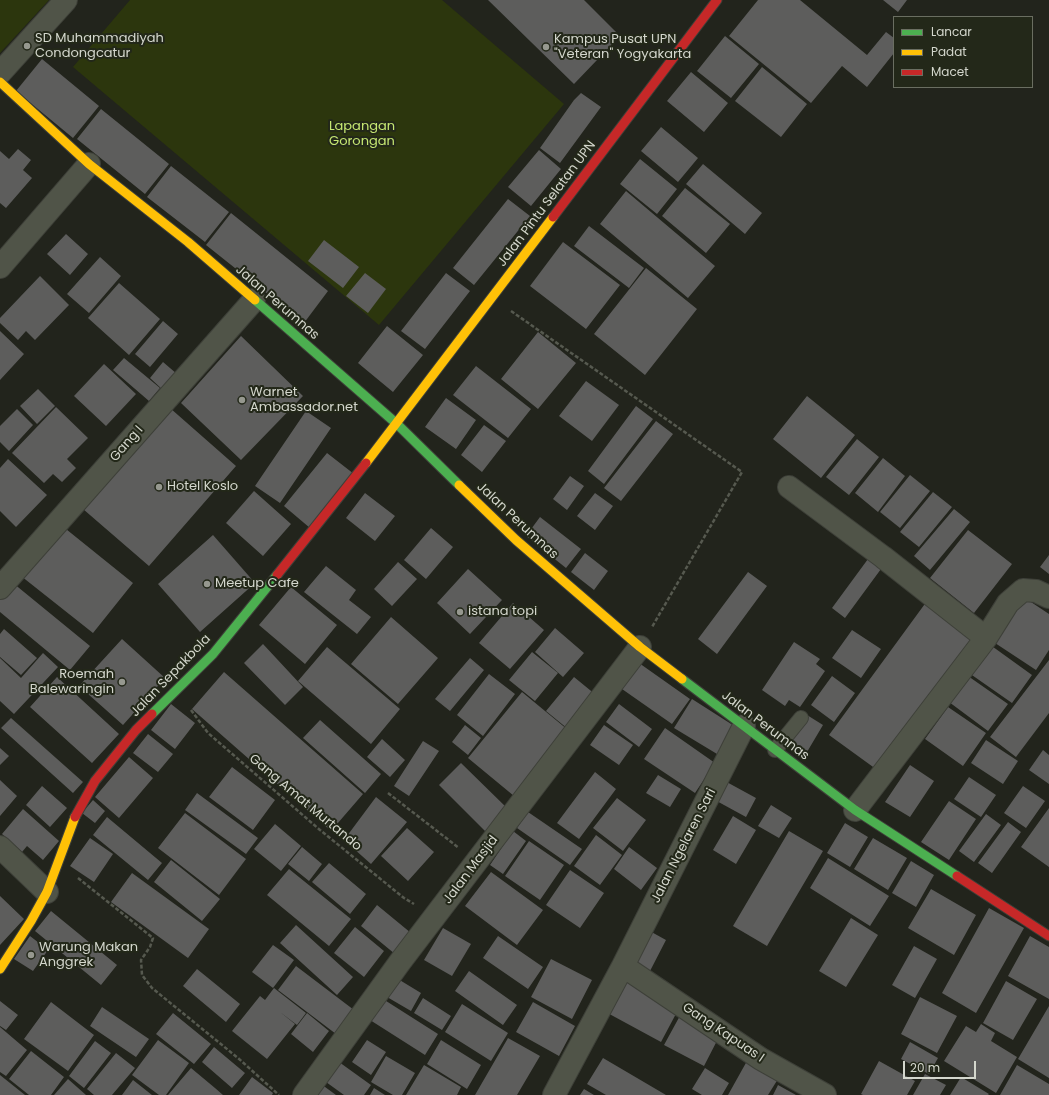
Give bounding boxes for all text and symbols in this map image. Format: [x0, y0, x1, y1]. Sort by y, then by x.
legend [893, 16, 1033, 88]
text: Lancar [931, 23, 972, 40]
place label: SD Muhammadiyah Condongcatur [35, 31, 164, 62]
place label: Kampus Pusat UPN "Veteran" Yogyakarta [554, 32, 691, 63]
marker: SD Muhammadiyah Condongcatur [22, 41, 32, 51]
marker: Kampus Pusat UPN "Veteran" Yogyakarta [541, 42, 551, 52]
text: Padat [931, 43, 967, 60]
text: Macet [931, 63, 969, 80]
park label: Lapangan Gorongan [329, 119, 395, 150]
street label: Jalan Pintu Selatan UPN [495, 138, 599, 270]
street label: Jalan Perumnas [232, 263, 322, 343]
place label: Warnet Ambassador.net [250, 385, 358, 416]
marker: Warnet Ambassador.net [237, 395, 247, 405]
street label: Gang I [107, 423, 147, 465]
place label: Hotel Koslo [167, 479, 238, 495]
street label: Jalan Perumnas [473, 479, 561, 563]
marker: Hotel Koslo [154, 482, 164, 492]
place label: Meetup Cafe [215, 576, 299, 592]
marker: Meetup Cafe [202, 579, 212, 589]
place label: istana topi [468, 604, 537, 620]
marker: istana topi [455, 607, 465, 617]
street label: Jalan Sepakbola [128, 632, 214, 720]
place label: Roemah Balewaringin [30, 667, 114, 698]
marker: Roemah Balewaringin [117, 677, 127, 687]
street label: Jalan Perumnas [718, 688, 812, 764]
street label: Gang Amat Murtando [246, 751, 364, 855]
street label: Jalan Ngelaren Sari [648, 786, 720, 906]
street label: Jalan Masjid [440, 833, 502, 907]
place label: Warung Makan Anggrek [39, 940, 138, 971]
marker: Warung Makan Anggrek [26, 950, 36, 960]
street label: Gang Kapuas I [679, 1000, 767, 1066]
scale bar [905, 1053, 978, 1079]
text: 20 m [910, 1059, 940, 1076]

